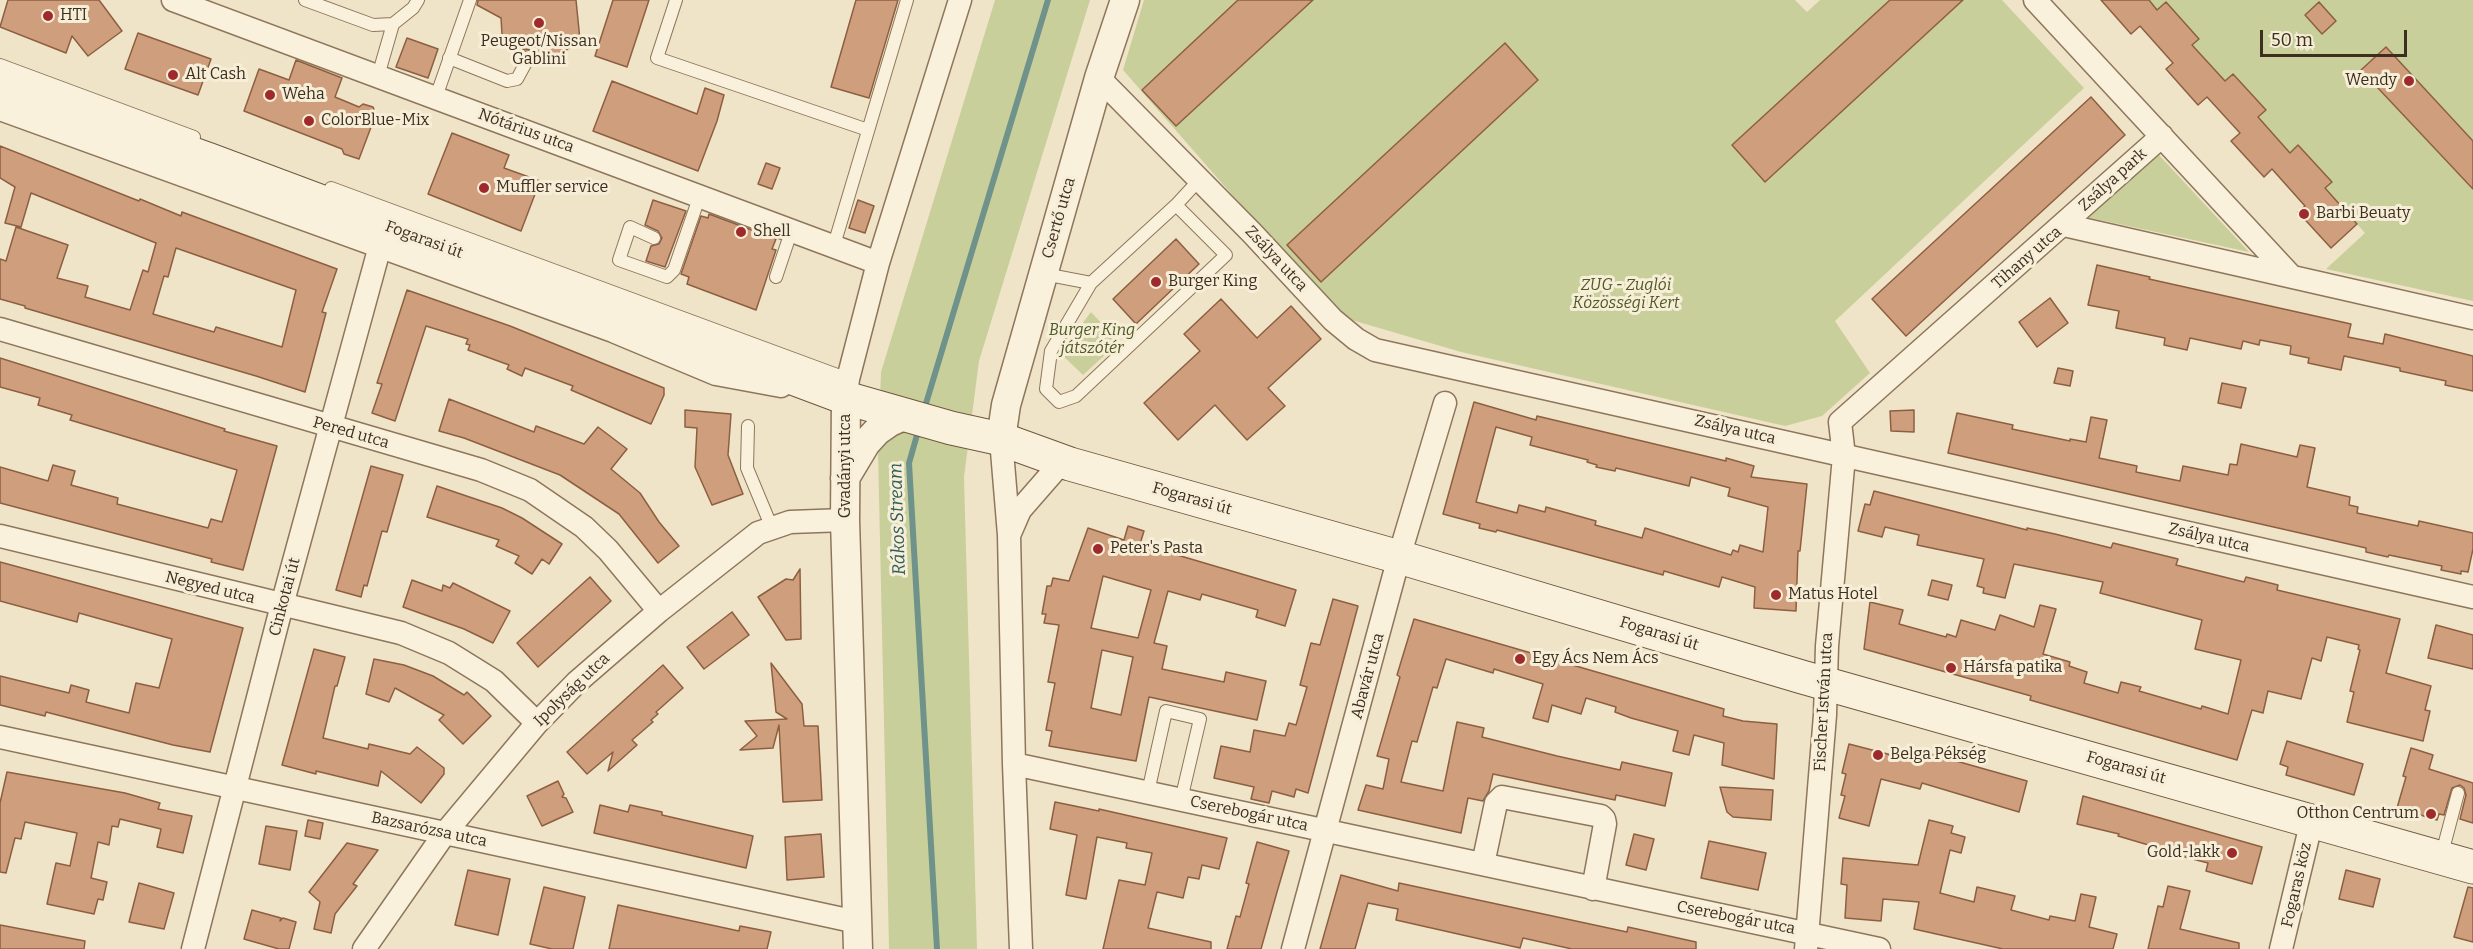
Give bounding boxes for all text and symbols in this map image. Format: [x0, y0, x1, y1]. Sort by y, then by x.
place label: HTI [60, 6, 87, 26]
marker: HTI [41, 9, 55, 23]
marker: Peugeot/Nissan Gablini [532, 16, 546, 30]
scale bar [2263, 18, 2410, 56]
text: 50 m [2271, 29, 2313, 51]
place label: Peugeot/Nissan Gablini [481, 32, 597, 70]
place label: Alt Cash [185, 65, 246, 85]
marker: Alt Cash [166, 68, 180, 82]
place label: Wendy [2345, 71, 2397, 91]
marker: Wendy [2402, 74, 2416, 88]
place label: Weha [282, 85, 325, 105]
marker: Weha [263, 88, 277, 102]
street label: Nótárius utca [475, 105, 577, 157]
place label: ColorBlue-Mix [321, 111, 429, 131]
marker: ColorBlue-Mix [302, 114, 316, 128]
street label: Zsálya park [2075, 145, 2151, 215]
street label: Csertő utca [1038, 175, 1080, 261]
place label: Muffler service [496, 178, 608, 198]
marker: Muffler service [477, 181, 491, 195]
place label: Barbi Beuaty [2316, 204, 2410, 224]
marker: Barbi Beuaty [2297, 207, 2311, 221]
street label: Fogarasi út [382, 217, 466, 263]
place label: Shell [753, 222, 791, 242]
street label: Zsálya utca [1241, 222, 1311, 296]
street label: Tihany utca [1988, 223, 2066, 293]
marker: Shell [734, 225, 748, 239]
place label: Burger King [1168, 272, 1257, 292]
marker: Burger King [1149, 275, 1163, 289]
park label: ZUG - Zuglói Közösségi Kert [1573, 276, 1679, 314]
park label: Burger King játszótér [1049, 321, 1135, 359]
street label: Zsálya utca [1693, 411, 1777, 449]
street label: Pered utca [311, 413, 391, 453]
street label: Gvadányi utca [836, 414, 856, 518]
water label: Rákos Stream [885, 462, 911, 576]
street label: Fogarasi út [1150, 479, 1234, 519]
street label: Zsálya utca [2167, 519, 2251, 557]
place label: Peter's Pasta [1110, 539, 1203, 559]
marker: Peter's Pasta [1091, 542, 1105, 556]
street label: Cinkotai út [265, 556, 305, 638]
street label: Negyed utca [163, 568, 257, 608]
place label: Matus Hotel [1788, 585, 1878, 605]
marker: Matus Hotel [1769, 588, 1783, 602]
street label: Fogarasi út [1617, 613, 1701, 655]
street label: Abavár utca [1347, 631, 1389, 721]
street label: Fischer István utca [1811, 632, 1837, 772]
street label: Ipolyság utca [530, 649, 614, 731]
place label: Egy Ács Nem Ács [1532, 649, 1659, 669]
marker: Egy Ács Nem Ács [1513, 652, 1527, 666]
place label: Hársfa patika [1963, 658, 2062, 678]
marker: Hársfa patika [1944, 661, 1958, 675]
place label: Belga Pékség [1890, 745, 1986, 765]
marker: Belga Pékség [1871, 748, 1885, 762]
street label: Fogarasi út [2084, 748, 2168, 788]
street label: Cserebogár utca [1188, 792, 1310, 836]
place label: Otthon Centrum [2297, 804, 2419, 824]
marker: Otthon Centrum [2424, 807, 2438, 821]
street label: Bazsarózsa utca [369, 808, 489, 852]
street label: Fogaras köz [2278, 841, 2316, 929]
place label: Gold-lakk [2147, 843, 2220, 863]
marker: Gold-lakk [2225, 846, 2239, 860]
street label: Cserebogár utca [1675, 897, 1797, 939]

